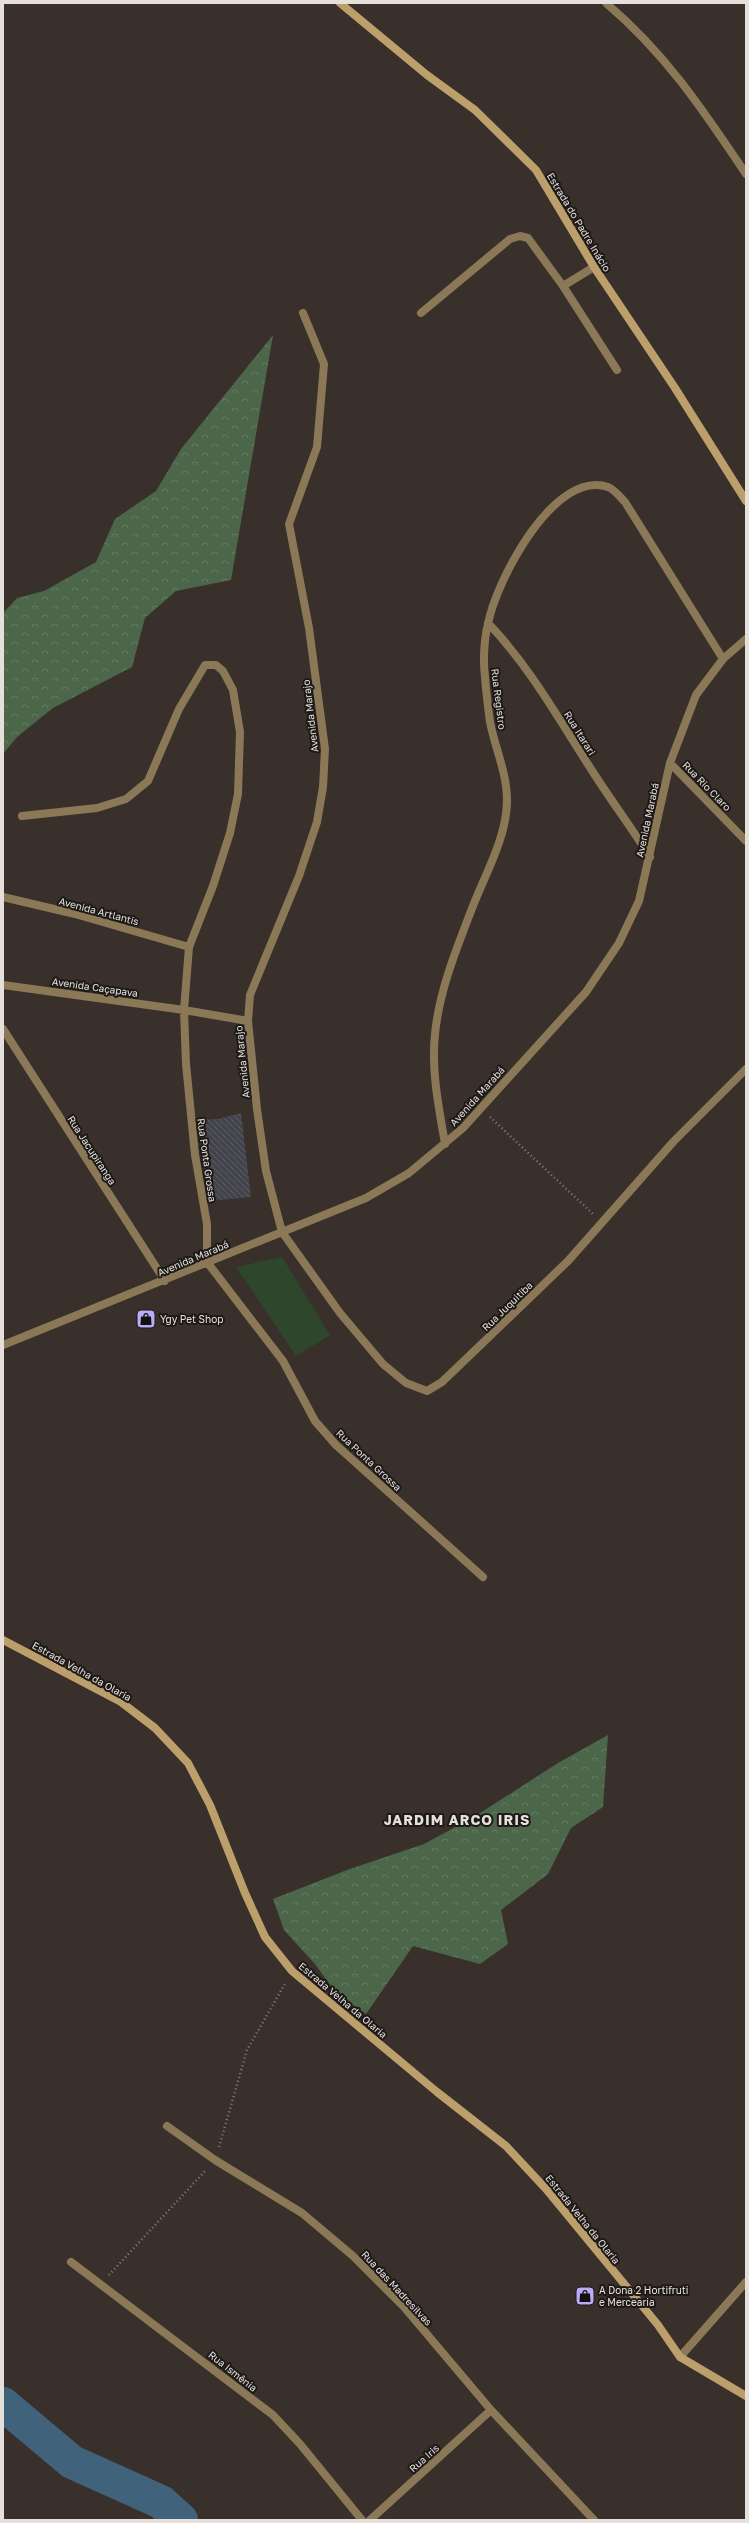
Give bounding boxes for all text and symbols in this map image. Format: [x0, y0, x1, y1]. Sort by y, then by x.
street label: Estrada do Padre Inácio [545, 170, 613, 274]
street label: Rua Registro [489, 668, 509, 730]
street label: Avenida Marajo [300, 679, 320, 753]
street label: Rua Itarari [562, 709, 598, 757]
street label: Rua Rio Claro [680, 759, 734, 813]
street label: Avenida Marabá [633, 782, 661, 858]
street label: Avenida Artlantis [58, 895, 140, 927]
street label: Avenida Caçapava [51, 975, 139, 999]
street label: Avenida Marajo [232, 1025, 252, 1099]
street label: Avenida Marabá [447, 1064, 507, 1128]
street label: Rua Jacupiranga [65, 1113, 119, 1187]
street label: Rua Ponta Grossa [195, 1117, 219, 1203]
street label: Avenida Marabá [156, 1238, 230, 1278]
street label: Rua Juquitiba [479, 1279, 535, 1333]
shop icon: Ygy Pet Shop [135, 1308, 157, 1330]
place label: Ygy Pet Shop [160, 1313, 223, 1325]
street label: Rua Ponta Grossa [334, 1427, 404, 1493]
street label: Estrada Velha da Olaria [30, 1639, 134, 1703]
district label: JARDIM ARCO IRIS [384, 1811, 530, 1828]
street label: Estrada Velha da Olaria [296, 1960, 390, 2040]
street label: Estrada Velha da Olaria [543, 2172, 623, 2266]
street label: Rua das Madresilvas [359, 2248, 435, 2328]
place label: A Dona 2 Hortifruti e Mercearia [599, 2284, 688, 2308]
shop icon: A Dona 2 Hortifruti e Mercearia [574, 2285, 596, 2307]
street label: Rua Ismênia [206, 2348, 260, 2394]
street label: Rua Iris [407, 2442, 441, 2474]

